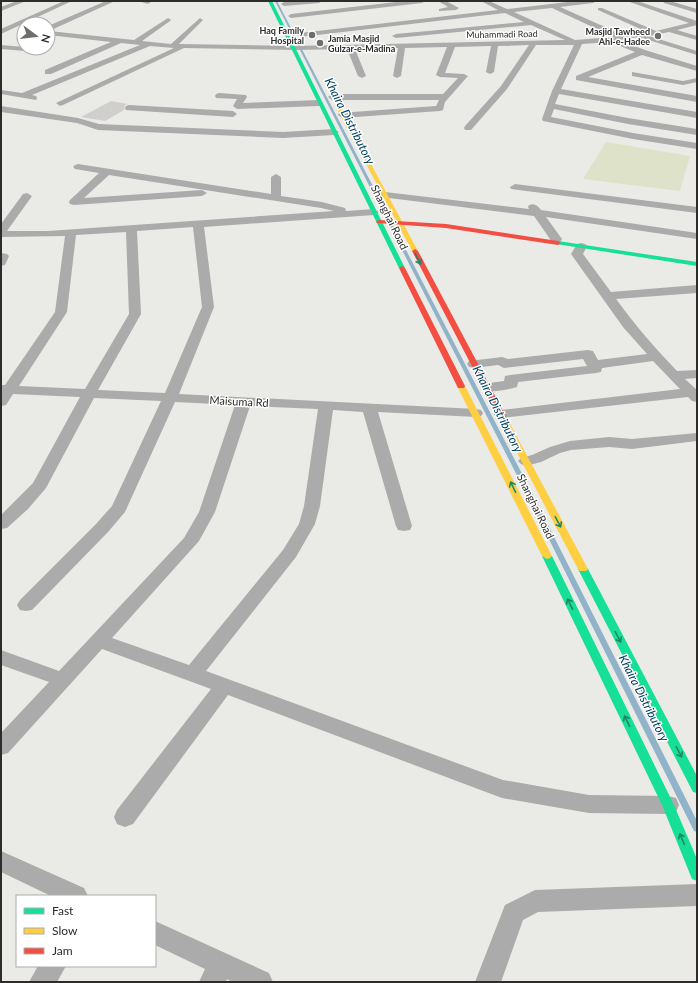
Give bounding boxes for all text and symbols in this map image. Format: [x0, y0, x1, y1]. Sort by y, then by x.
north arrow [16, 16, 56, 56]
place label: Haq Family Hospital [259, 25, 304, 46]
place label: Masjid Tawheed Ahl-e-Hadee [586, 26, 650, 47]
street label: Muhammadi Road [466, 28, 538, 40]
marker: Haq Family Hospital [307, 30, 317, 40]
marker: Masjid Tawheed Ahl-e-Hadee [653, 31, 663, 41]
text: N [39, 33, 54, 44]
place label: Jamia Masjid Gulzar-e-Madina [328, 33, 396, 54]
marker: Jamia Masjid Gulzar-e-Madina [315, 38, 325, 48]
water label: Khaira Distributory [322, 75, 378, 167]
street label: Shanghai Road [369, 182, 411, 252]
one-way arrow [415, 253, 422, 265]
water label: Khaira Distributory [470, 363, 526, 455]
street label: Maisuma Rd [209, 393, 269, 409]
street label: Shanghai Road [515, 471, 557, 541]
one-way arrow [509, 482, 516, 494]
one-way arrow [555, 515, 562, 527]
one-way arrow [566, 598, 573, 610]
one-way arrow [615, 631, 623, 643]
water label: Khaira Distributory [616, 652, 672, 744]
one-way arrow [623, 715, 630, 727]
one-way arrow [675, 746, 683, 758]
one-way arrow [678, 833, 685, 845]
legend [16, 895, 156, 967]
text: Fast [52, 903, 74, 918]
text: Slow [52, 923, 78, 938]
text: Jam [52, 943, 73, 958]

